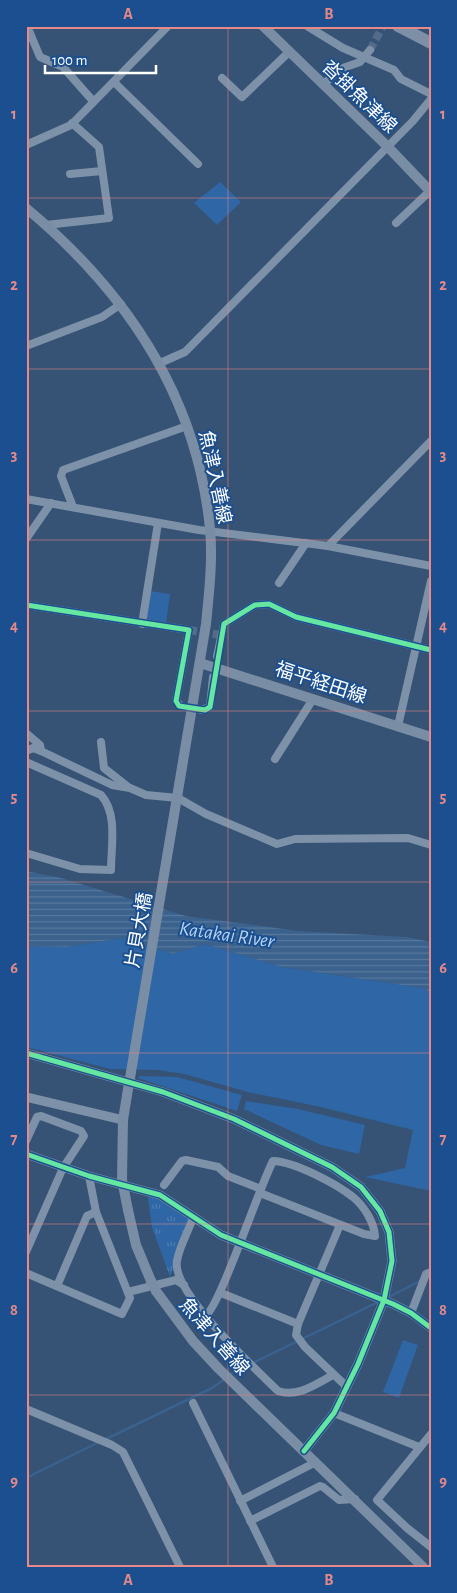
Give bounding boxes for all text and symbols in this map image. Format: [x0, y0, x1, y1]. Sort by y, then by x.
text: A [123, 6, 133, 22]
text: B [324, 6, 334, 22]
scale bar [45, 42, 156, 74]
text: 100 m [52, 53, 87, 68]
street label: 沓掛魚津線 [318, 56, 401, 137]
text: 1 [11, 106, 17, 122]
text: 1 [440, 106, 446, 122]
text: 2 [10, 277, 18, 293]
text: 2 [439, 277, 447, 293]
street label: 魚津入善線 [195, 428, 236, 526]
text: 3 [11, 447, 18, 463]
text: 3 [440, 447, 447, 463]
text: 4 [10, 618, 18, 634]
text: 4 [439, 618, 447, 634]
street label: 福平経田線 [272, 659, 369, 707]
text: 5 [11, 789, 18, 805]
text: 5 [440, 789, 447, 805]
street label: 片貝大橋 [123, 891, 155, 969]
water label: Katakai River [178, 918, 276, 952]
text: 6 [10, 960, 18, 976]
text: 6 [439, 960, 447, 976]
text: 7 [11, 1131, 18, 1147]
text: 7 [440, 1131, 447, 1147]
street label: 魚津入善線 [176, 1294, 254, 1379]
text: 8 [10, 1302, 18, 1318]
text: 8 [439, 1302, 447, 1318]
text: 9 [10, 1473, 18, 1489]
text: 9 [439, 1473, 447, 1489]
text: A [123, 1572, 133, 1588]
text: B [324, 1572, 334, 1588]

